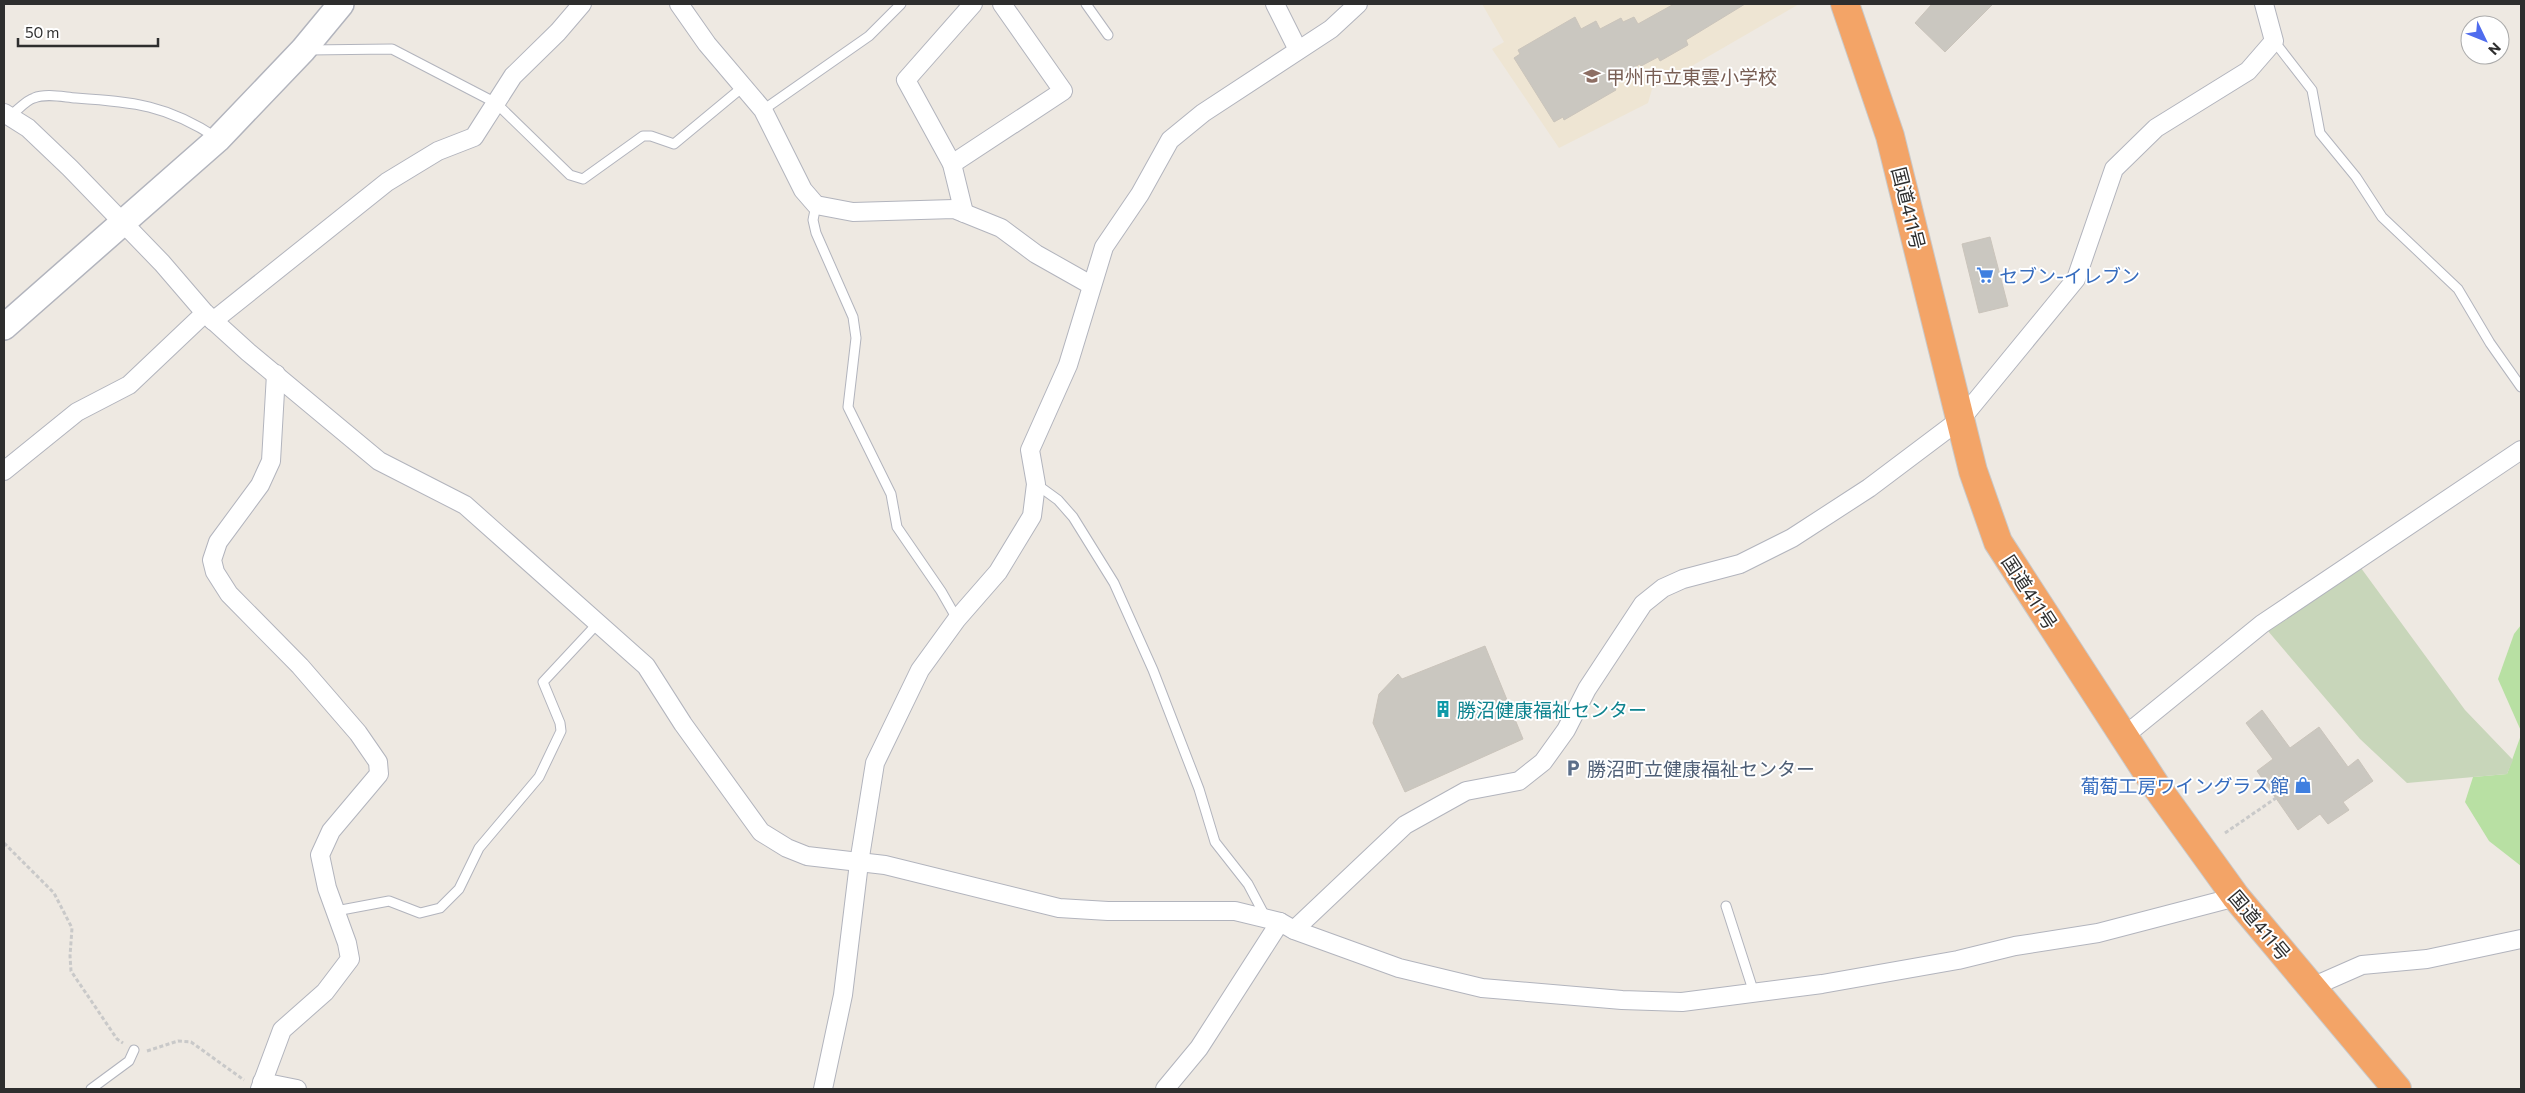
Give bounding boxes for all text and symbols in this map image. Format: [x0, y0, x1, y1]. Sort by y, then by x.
scale bar [18, 15, 158, 47]
north arrow [2460, 15, 2510, 65]
text: 50 m [25, 23, 59, 41]
text: N [2485, 40, 2505, 59]
place label: 甲州市立東雲小学校 [1606, 65, 1777, 88]
school or university icon: 甲州市立東雲小学校 [1582, 66, 1602, 86]
street label: 国道411号 [1888, 164, 1930, 252]
place label: セブン-イレブン [1999, 264, 2140, 287]
supermarket icon: セブン-イレブン [1975, 265, 1995, 285]
street label: 国道411号 [1997, 550, 2063, 634]
place label: 勝沼健康福祉センター [1457, 698, 1647, 721]
building icon: 勝沼健康福祉センター [1433, 699, 1453, 719]
place label: 勝沼町立健康福祉センター [1587, 757, 1815, 780]
parking icon: 勝沼町立健康福祉センター [1563, 758, 1583, 778]
place label: 葡萄工房ワイングラス館 [2080, 774, 2289, 797]
shop icon: 葡萄工房ワイングラス館 [2293, 775, 2313, 795]
street label: 国道411号 [2224, 885, 2296, 965]

